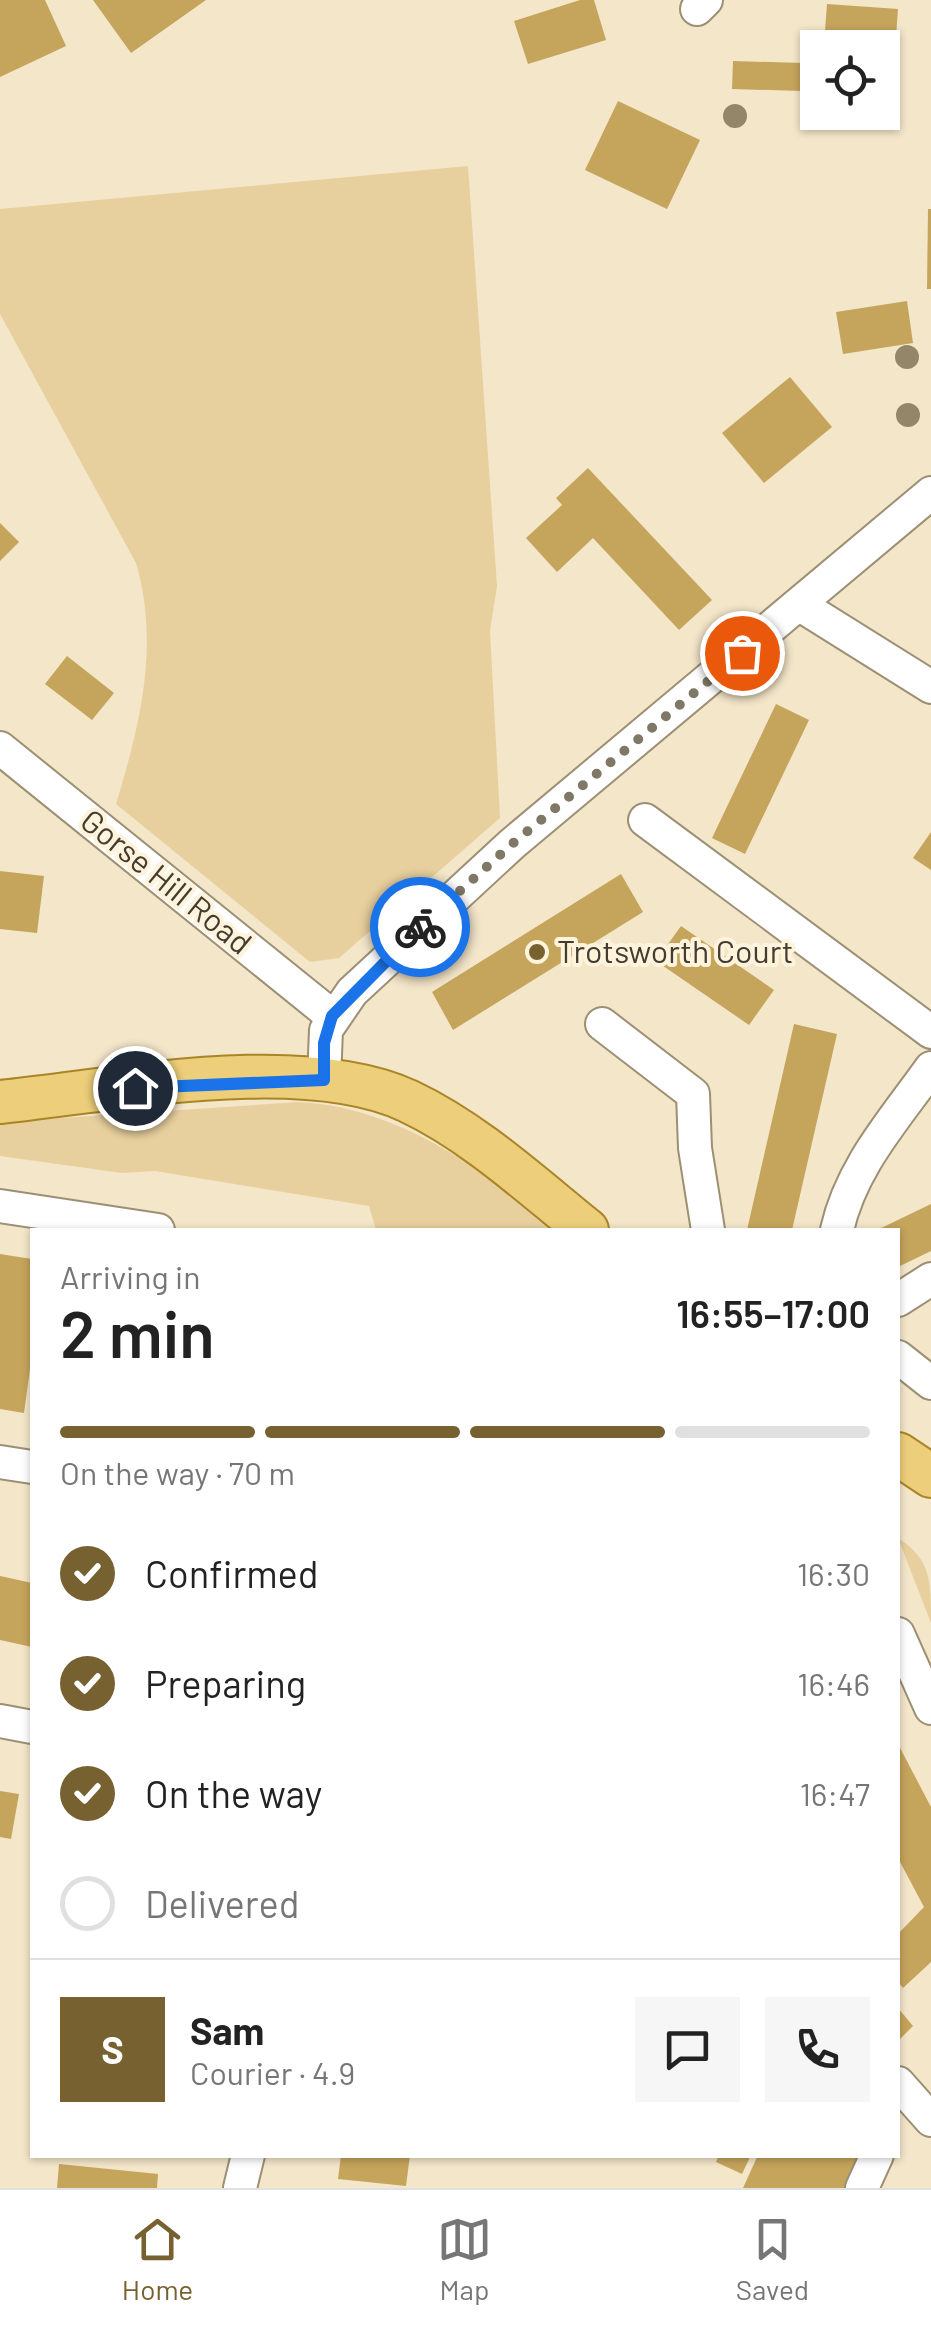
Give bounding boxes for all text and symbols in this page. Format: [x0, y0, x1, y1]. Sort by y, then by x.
map controls [800, 30, 900, 130]
button: locate [800, 30, 900, 130]
pin [700, 611, 785, 696]
icon: bag [715, 626, 770, 681]
street label: Gorse Hill Road [74, 800, 260, 961]
courier [370, 877, 470, 977]
icon: bike [393, 900, 448, 955]
place label: Trotsworth Court [557, 931, 793, 969]
marker: Trotsworth Court [526, 941, 548, 963]
pin [93, 1046, 178, 1131]
icon: home [108, 1061, 163, 1116]
text: Arriving in [60, 1257, 200, 1295]
text: 16:55–17:00 [676, 1290, 870, 1336]
text: 2 min [60, 1293, 215, 1371]
text: On the way · 70 m [60, 1453, 295, 1491]
icon: check [60, 1546, 115, 1601]
text: Confirmed [145, 1550, 318, 1596]
text: 16:30 [797, 1554, 870, 1592]
icon: check [60, 1656, 115, 1711]
text: Preparing [145, 1660, 306, 1706]
text: 16:46 [797, 1664, 870, 1702]
icon: check [60, 1766, 115, 1821]
text: On the way [145, 1770, 322, 1816]
text: 16:47 [800, 1774, 870, 1812]
text: Delivered [145, 1880, 299, 1926]
button: chat [635, 1997, 740, 2102]
button: phone [765, 1997, 870, 2102]
text: Sam [190, 2007, 264, 2053]
text: S [101, 2026, 124, 2072]
text: Courier · 4.9 [190, 2053, 355, 2091]
tab: Home [122, 2212, 193, 2306]
tab: Map [437, 2212, 492, 2306]
tab: Saved [736, 2212, 809, 2306]

